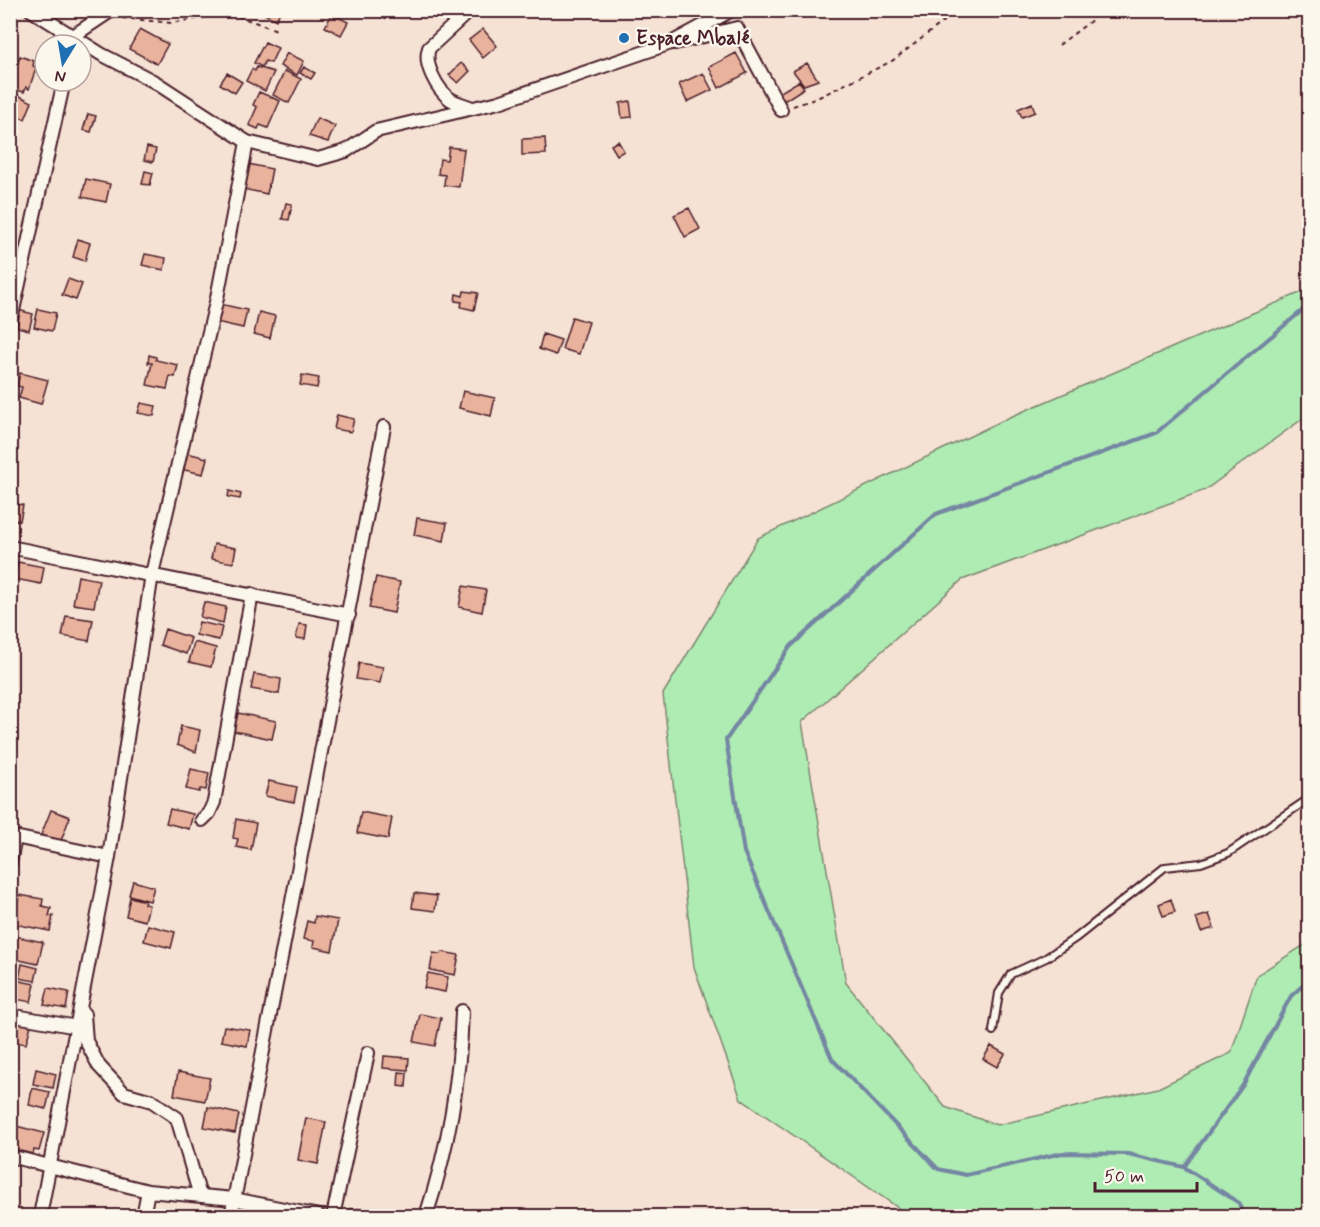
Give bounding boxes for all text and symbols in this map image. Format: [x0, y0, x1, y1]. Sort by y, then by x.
place label: Espace Mbalé [636, 25, 750, 52]
marker: Espace Mbalé [617, 31, 631, 45]
north arrow [33, 33, 93, 93]
text: N [53, 65, 68, 88]
scale bar [1095, 1155, 1197, 1193]
text: 50 m [1104, 1165, 1144, 1189]

